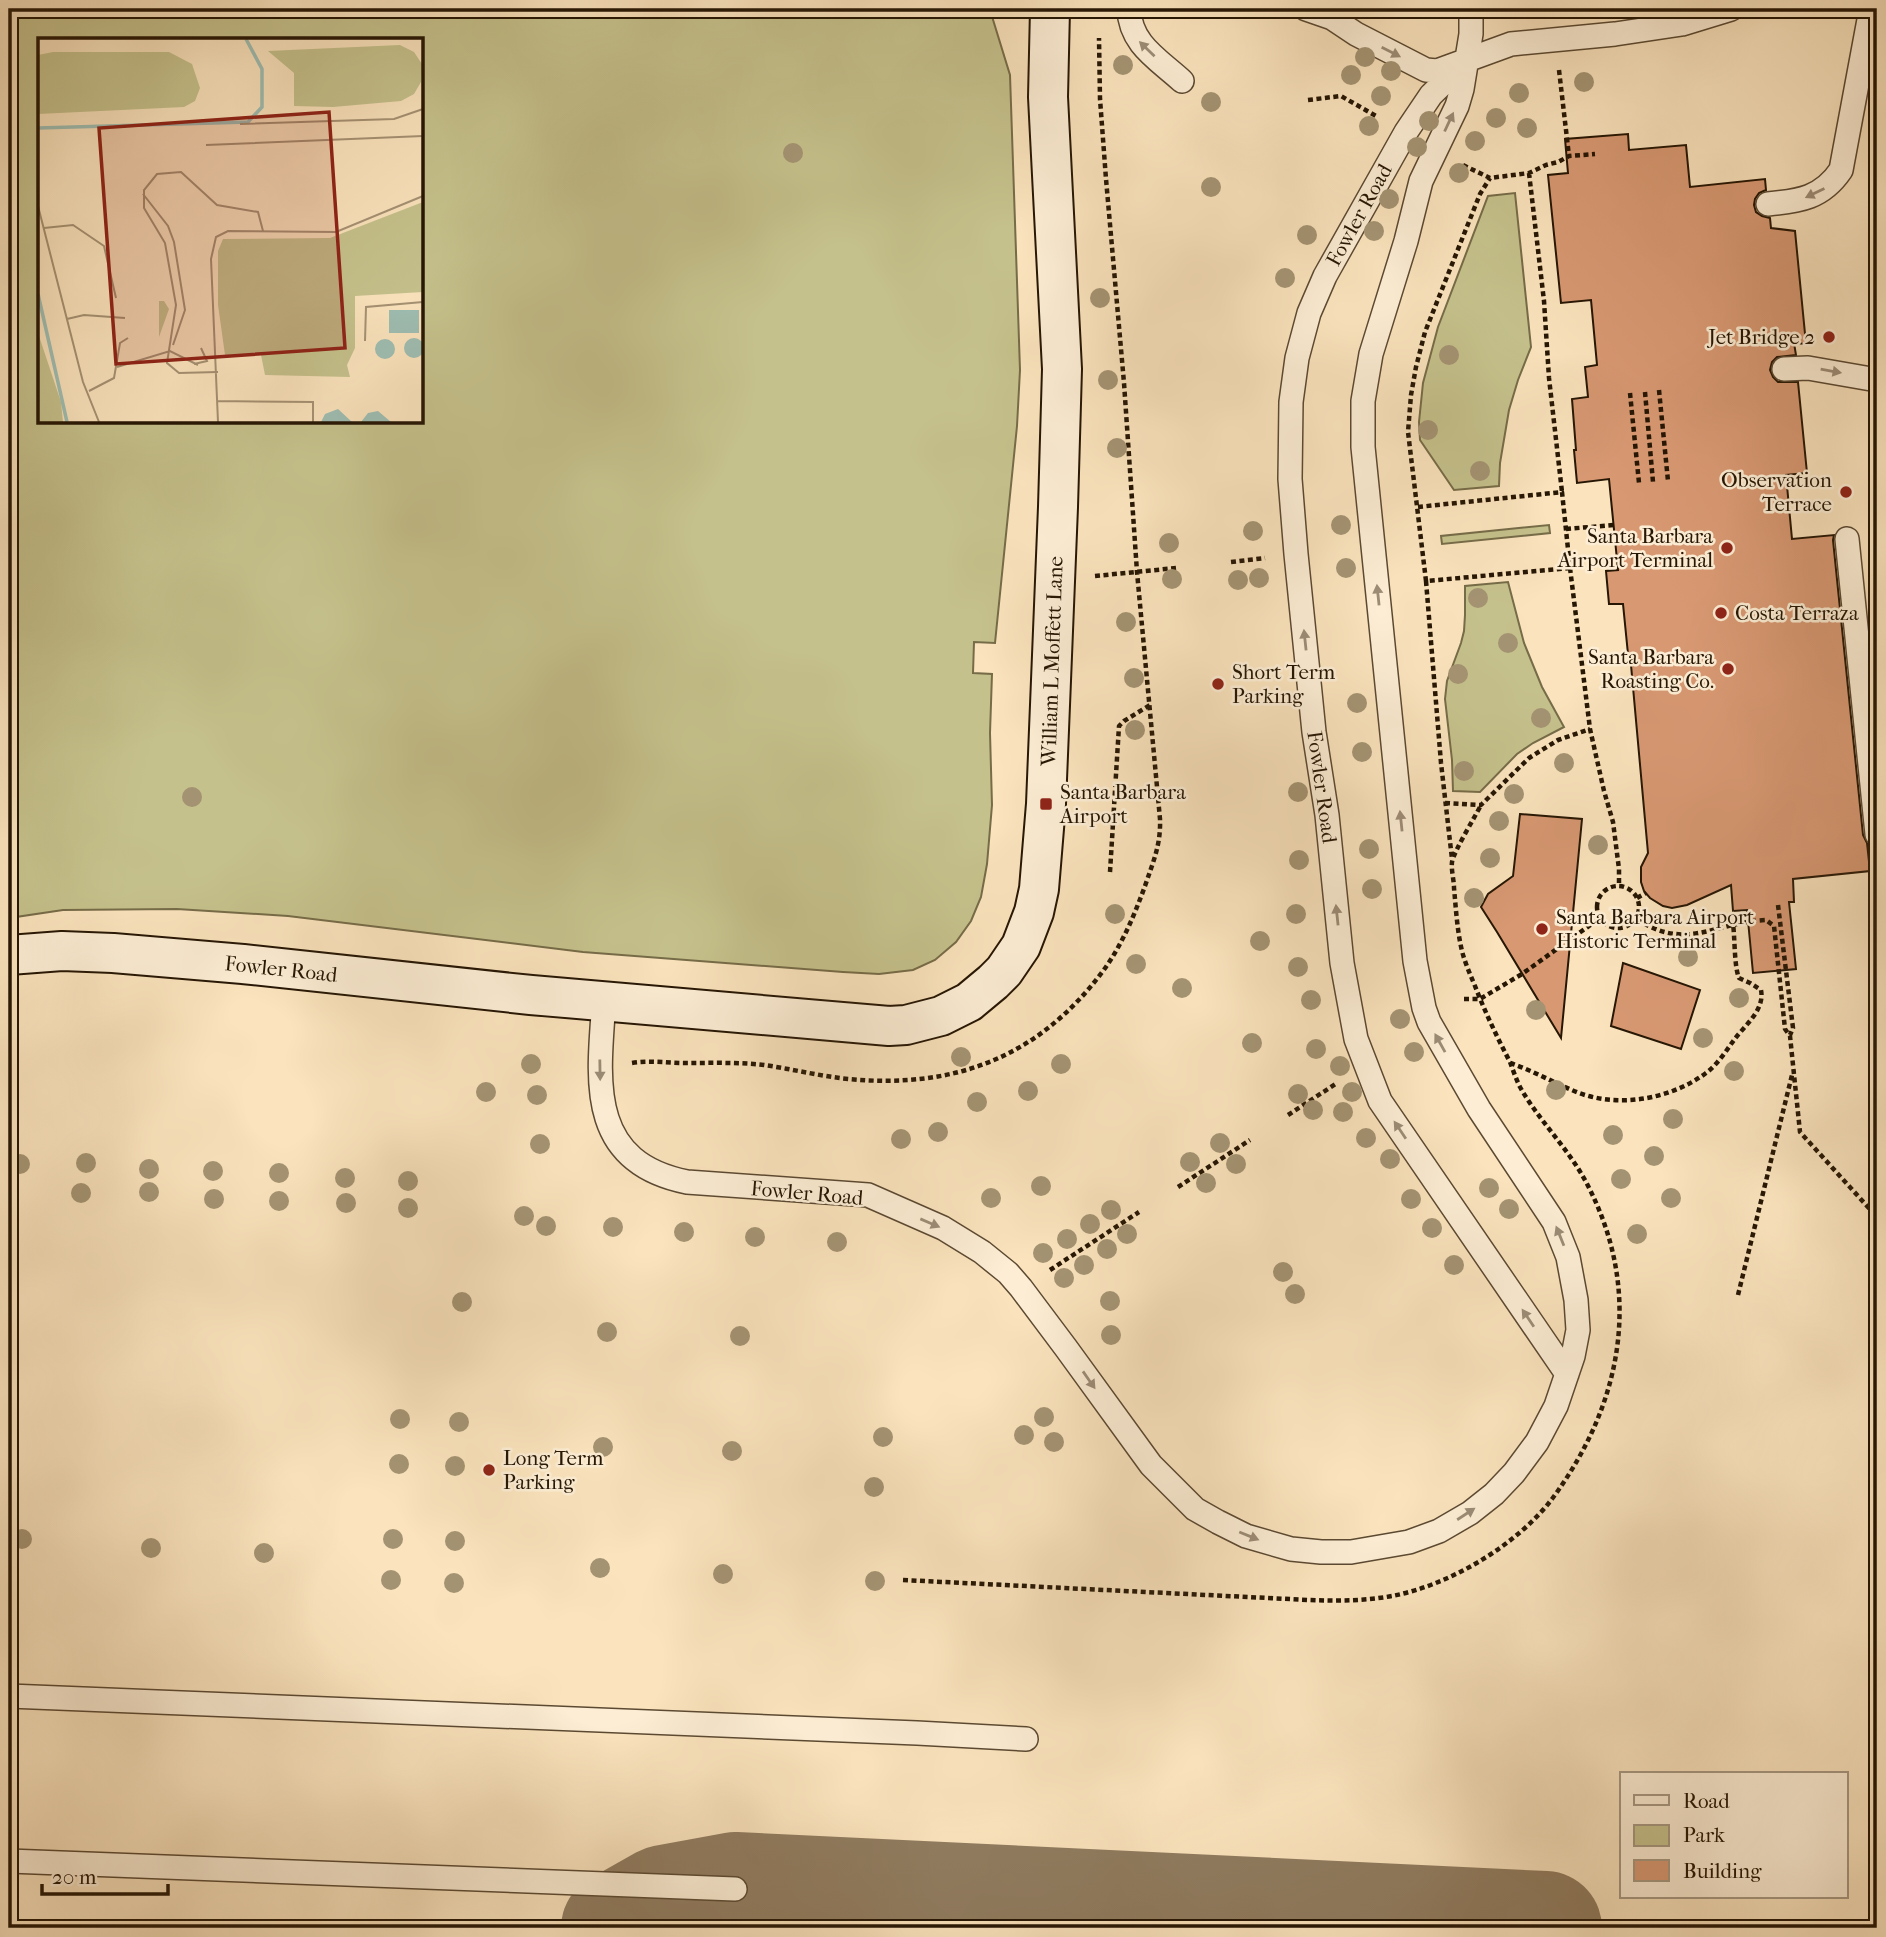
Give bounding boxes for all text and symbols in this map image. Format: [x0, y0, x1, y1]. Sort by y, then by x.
inset map [38, 38, 424, 424]
one-way arrow [1139, 41, 1156, 58]
one-way arrow [1381, 46, 1401, 58]
one-way arrow [1444, 112, 1455, 133]
street label: Fowler Road [1321, 159, 1397, 270]
one-way arrow [1805, 187, 1825, 199]
place label: Jet Bridge 2 [1706, 325, 1815, 349]
marker: Jet Bridge 2 [1821, 329, 1837, 345]
one-way arrow [1820, 366, 1842, 377]
place label: Observation Terrace [1721, 468, 1832, 516]
marker: Observation Terrace [1838, 484, 1854, 500]
place label: Santa Barbara Airport Terminal [1557, 524, 1713, 572]
marker: Santa Barbara Airport Terminal [1719, 540, 1735, 556]
street label: William L Moffett Lane [1036, 556, 1068, 767]
one-way arrow [1373, 583, 1384, 605]
place label: Costa Terraza [1735, 601, 1859, 625]
marker: Costa Terraza [1713, 605, 1729, 621]
one-way arrow [1299, 629, 1310, 651]
place label: Santa Barbara Roasting Co. [1588, 645, 1714, 693]
place label: Short Term Parking [1232, 660, 1336, 708]
marker: Santa Barbara Roasting Co. [1720, 661, 1736, 677]
marker: Short Term Parking [1210, 676, 1226, 692]
street label: Fowler Road [1302, 729, 1342, 845]
place label: Santa Barbara Airport [1059, 780, 1186, 828]
marker: Santa Barbara Airport [1038, 796, 1054, 812]
one-way arrow [1395, 810, 1406, 832]
one-way arrow [1331, 903, 1342, 925]
place label: Santa Barbara Airport Historic Terminal [1556, 905, 1755, 953]
marker: Santa Barbara Airport Historic Terminal [1534, 921, 1550, 937]
street label: Fowler Road [224, 951, 339, 987]
one-way arrow [1435, 1033, 1446, 1053]
one-way arrow [595, 1059, 606, 1081]
one-way arrow [1393, 1121, 1407, 1139]
street label: Fowler Road [750, 1176, 865, 1210]
one-way arrow [920, 1217, 940, 1229]
one-way arrow [1554, 1226, 1565, 1247]
one-way arrow [1521, 1309, 1535, 1327]
one-way arrow [1082, 1371, 1096, 1389]
place label: Long Term Parking [503, 1446, 604, 1494]
marker: Long Term Parking [481, 1462, 497, 1478]
one-way arrow [1457, 1508, 1476, 1521]
one-way arrow [1238, 1531, 1259, 1542]
legend [1620, 1772, 1848, 1898]
text: Road [1683, 1789, 1730, 1813]
text: Park [1683, 1823, 1725, 1847]
scale bar [42, 1853, 168, 1897]
text: Building [1683, 1859, 1762, 1883]
text: 20 m [52, 1865, 97, 1889]

